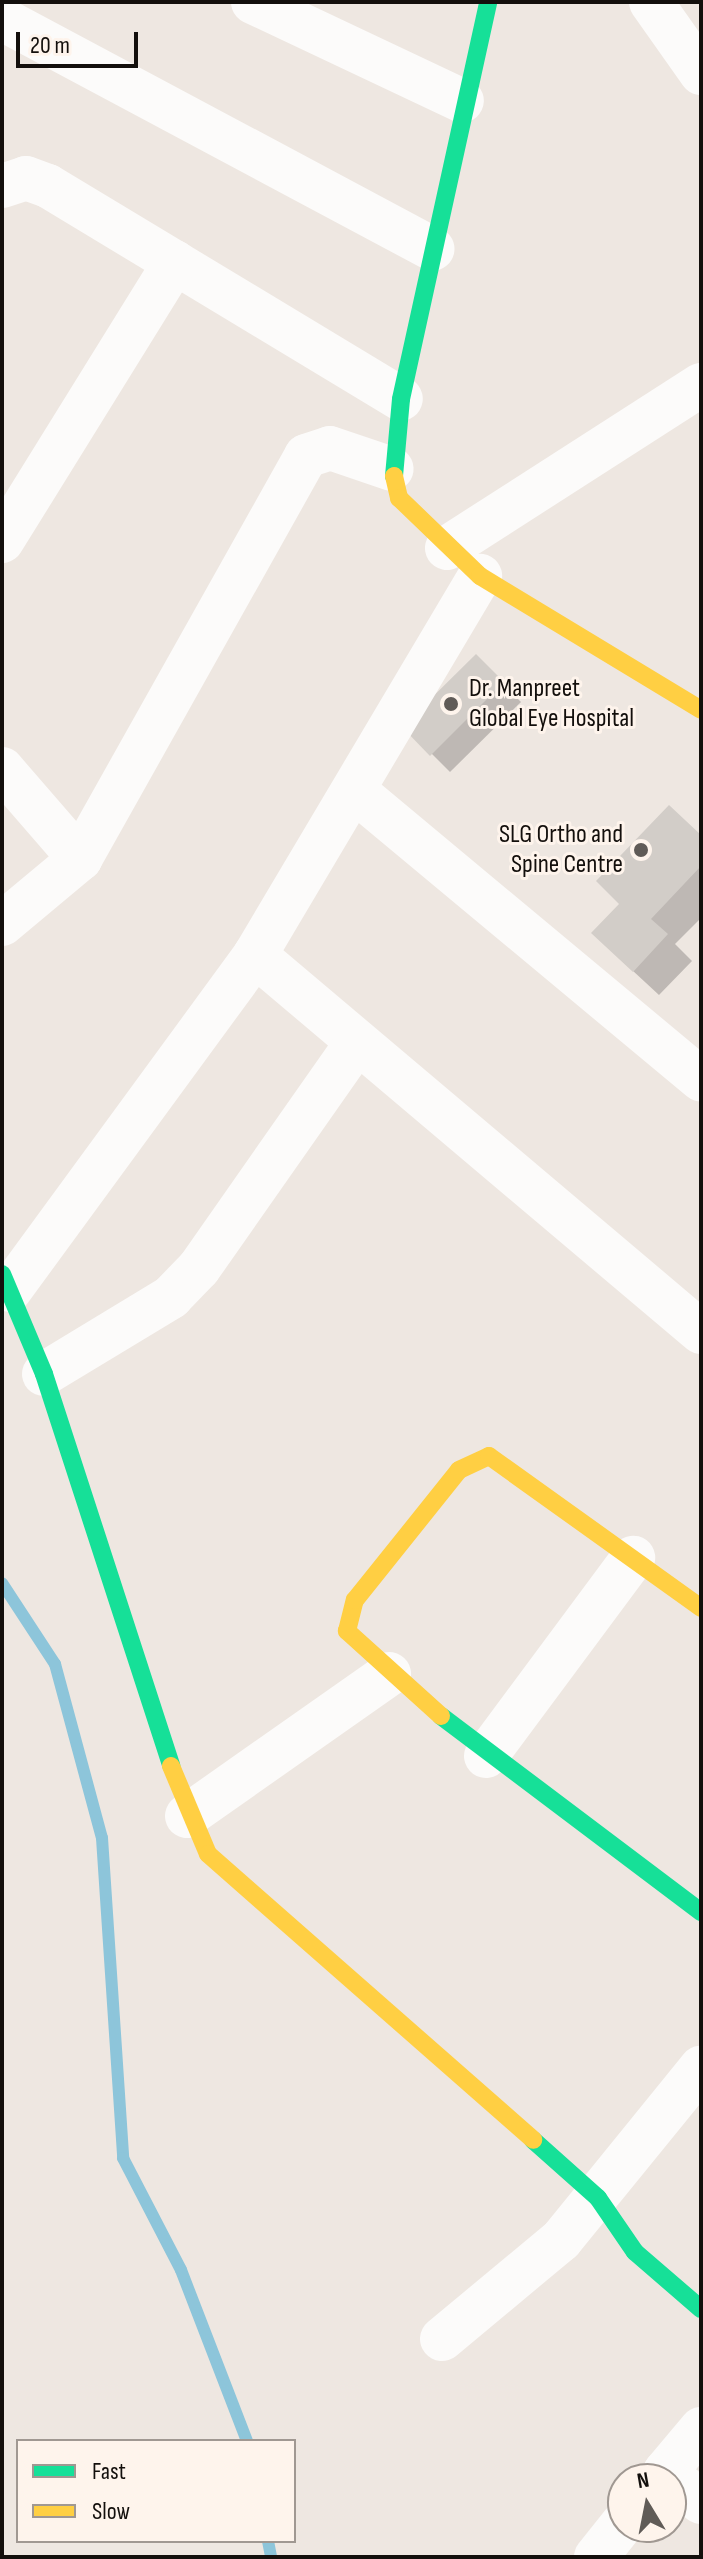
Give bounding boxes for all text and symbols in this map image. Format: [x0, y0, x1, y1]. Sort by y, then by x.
scale bar [20, 16, 142, 66]
text: 20 m [30, 31, 70, 60]
place label: Dr. Manpreet Global Eye Hospital [469, 673, 634, 734]
marker: Dr. Manpreet Global Eye Hospital [440, 693, 462, 715]
place label: SLG Ortho and Spine Centre [499, 819, 623, 880]
marker: SLG Ortho and Spine Centre [630, 839, 652, 861]
legend [16, 2439, 296, 2543]
text: Fast [92, 2457, 126, 2486]
north arrow [607, 2463, 687, 2543]
text: N [635, 2467, 651, 2495]
text: Slow [92, 2497, 130, 2526]

